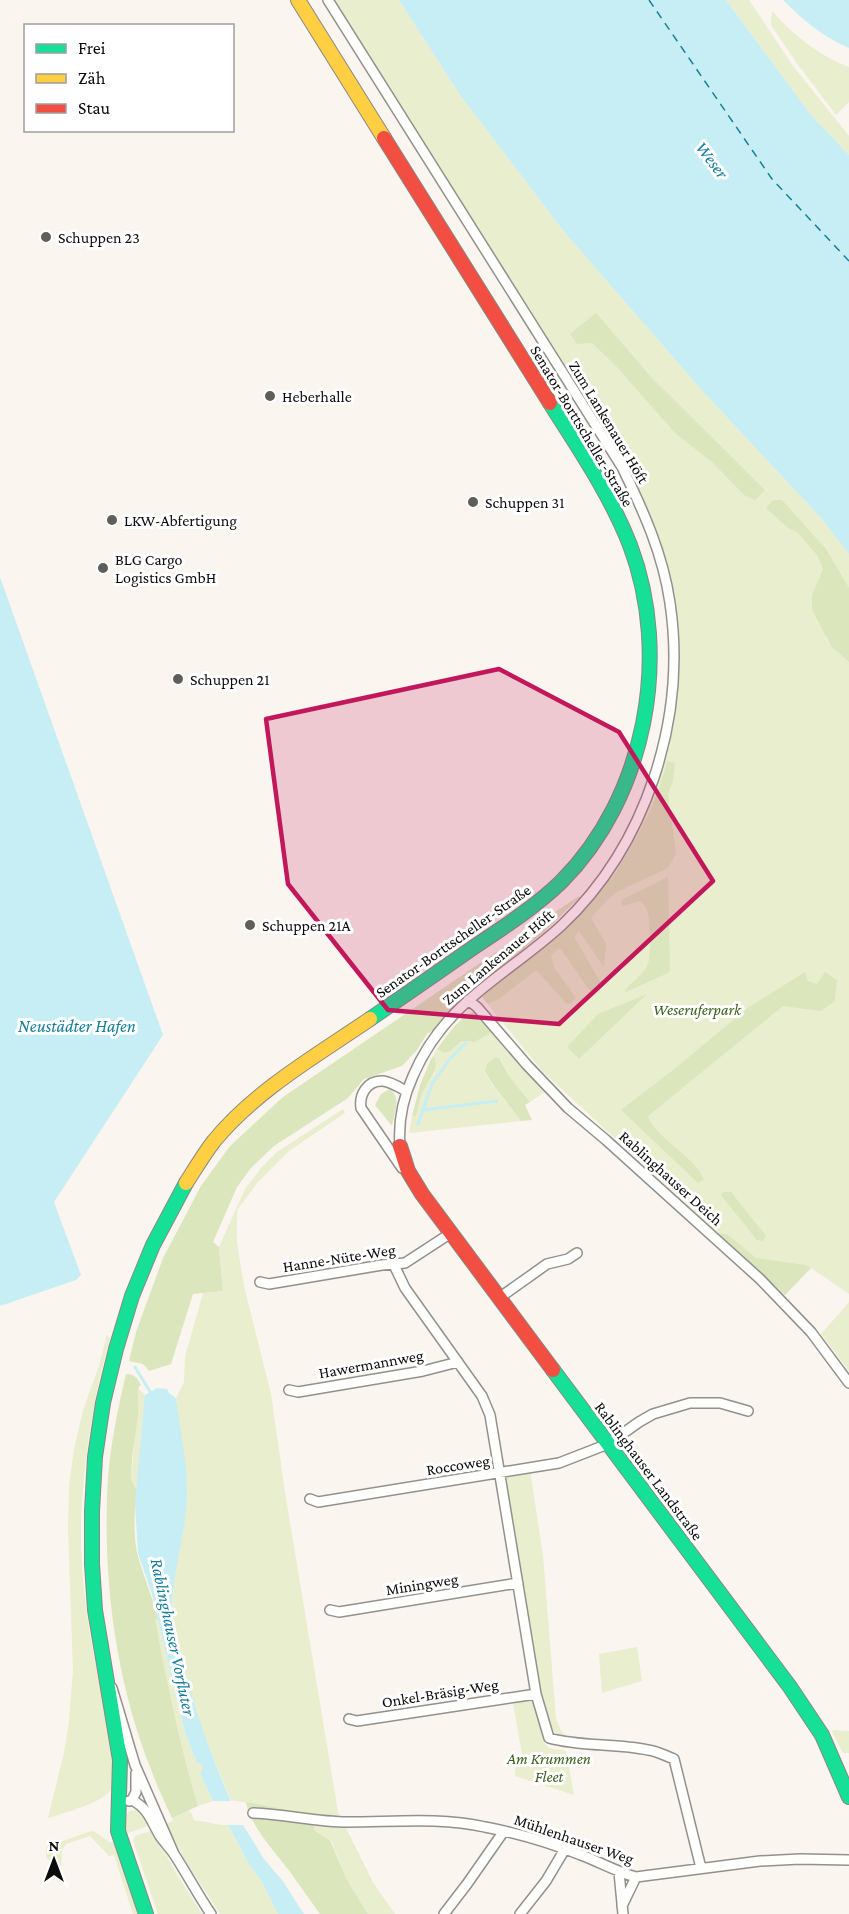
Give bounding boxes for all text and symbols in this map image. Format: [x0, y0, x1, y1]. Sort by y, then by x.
legend [24, 24, 234, 132]
text: Frei [78, 38, 106, 58]
text: Zäh [78, 68, 106, 88]
text: Stau [78, 98, 111, 118]
water label: Weser [692, 138, 733, 183]
place label: Schuppen 23 [58, 229, 140, 247]
marker: Schuppen 23 [39, 230, 53, 244]
street label: Senator-Borttscheller-Straße [527, 342, 637, 510]
street label: Zum Lankenauer Höft [566, 358, 653, 487]
place label: Heberhalle [282, 388, 352, 405]
marker: Heberhalle [263, 389, 277, 403]
place label: Schuppen 31 [485, 494, 564, 512]
marker: Schuppen 31 [466, 495, 480, 509]
place label: LKW-Abfertigung [124, 512, 237, 530]
marker: LKW-Abfertigung [105, 513, 119, 527]
place label: BLG Cargo Logistics GmbH [115, 551, 216, 587]
marker: BLG Cargo Logistics GmbH [96, 561, 110, 575]
place label: Schuppen 21 [190, 671, 269, 689]
marker: Schuppen 21 [171, 672, 185, 686]
street label: Senator-Borttscheller-Straße [372, 881, 534, 1001]
street label: Zum Lankenauer Höft [439, 905, 558, 1008]
place label: Schuppen 21A [262, 917, 351, 935]
marker: Schuppen 21A [243, 918, 257, 932]
park label: Weseruferpark [653, 1001, 742, 1019]
water label: Neustädter Hafen [18, 1016, 136, 1036]
street label: Rablinghauser Deich [615, 1127, 726, 1230]
street label: Hanne-Nüte-Weg [281, 1241, 397, 1276]
street label: Hawermannweg [317, 1346, 425, 1383]
street label: Rablinghauser Landstraße [591, 1399, 706, 1544]
street label: Roccoweg [425, 1452, 491, 1479]
water label: Rablinghauser Vorfluter [147, 1557, 200, 1718]
street label: Miningweg [385, 1570, 460, 1599]
street label: Onkel-Bräsig-Weg [380, 1675, 500, 1712]
park label: Am Krummen Fleet [506, 1750, 591, 1785]
street label: Mühlenhauser Weg [512, 1811, 636, 1868]
north arrow [24, 1830, 84, 1890]
text: N [49, 1837, 60, 1854]

